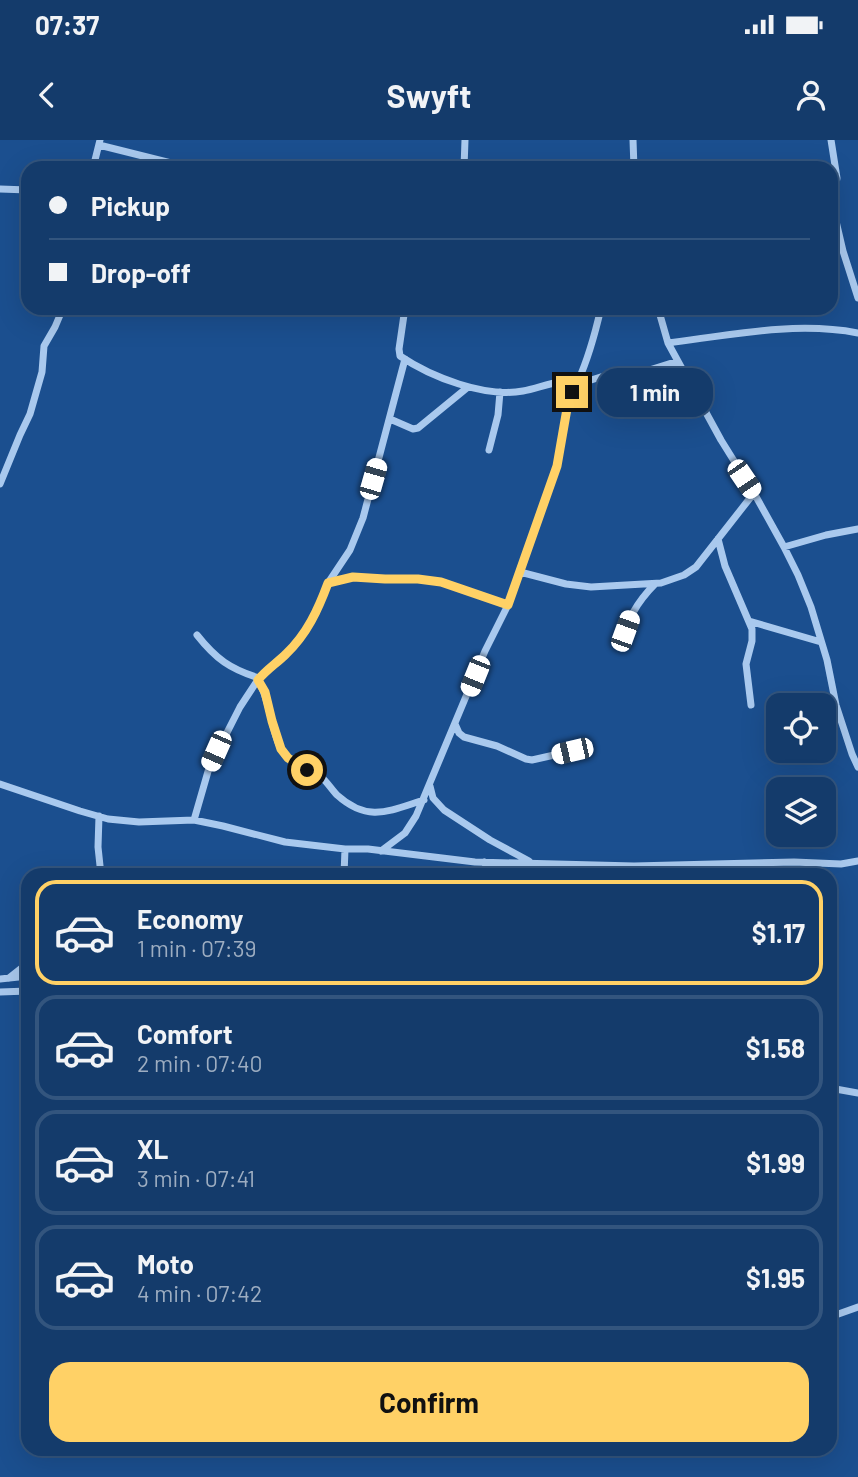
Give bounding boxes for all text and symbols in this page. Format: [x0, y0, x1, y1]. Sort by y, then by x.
text: 07:37 [35, 9, 99, 40]
icon: back [28, 76, 66, 114]
text: Swyft [387, 76, 471, 114]
icon: person [792, 76, 830, 114]
text: Pickup [91, 190, 170, 221]
text: Drop-off [91, 257, 191, 288]
callout: 1 min [596, 368, 712, 416]
route end [556, 376, 588, 408]
text: 1 min [630, 378, 680, 406]
car [358, 456, 389, 502]
car [724, 456, 765, 502]
car [608, 608, 643, 654]
car [458, 653, 493, 699]
map controls [766, 693, 836, 847]
button: locate [766, 693, 836, 763]
car [198, 728, 235, 774]
car [550, 736, 595, 766]
route start [291, 754, 323, 786]
button: layers [766, 777, 836, 847]
icon: car [53, 901, 116, 964]
text: Economy [137, 903, 243, 934]
text: $1.17 [752, 917, 805, 948]
text: 1 min · 07:39 [137, 934, 256, 962]
icon: car [53, 1016, 116, 1079]
text: Comfort [137, 1018, 233, 1049]
text: $1.58 [746, 1032, 805, 1063]
text: 2 min · 07:40 [137, 1049, 263, 1077]
icon: car [53, 1131, 116, 1194]
text: XL [137, 1133, 168, 1164]
text: $1.99 [746, 1147, 805, 1178]
text: 3 min · 07:41 [137, 1164, 255, 1192]
icon: car [53, 1246, 116, 1309]
text: Moto [137, 1248, 194, 1279]
text: $1.95 [746, 1262, 805, 1293]
text: 4 min · 07:42 [137, 1279, 262, 1307]
button: Confirm [49, 1362, 809, 1442]

